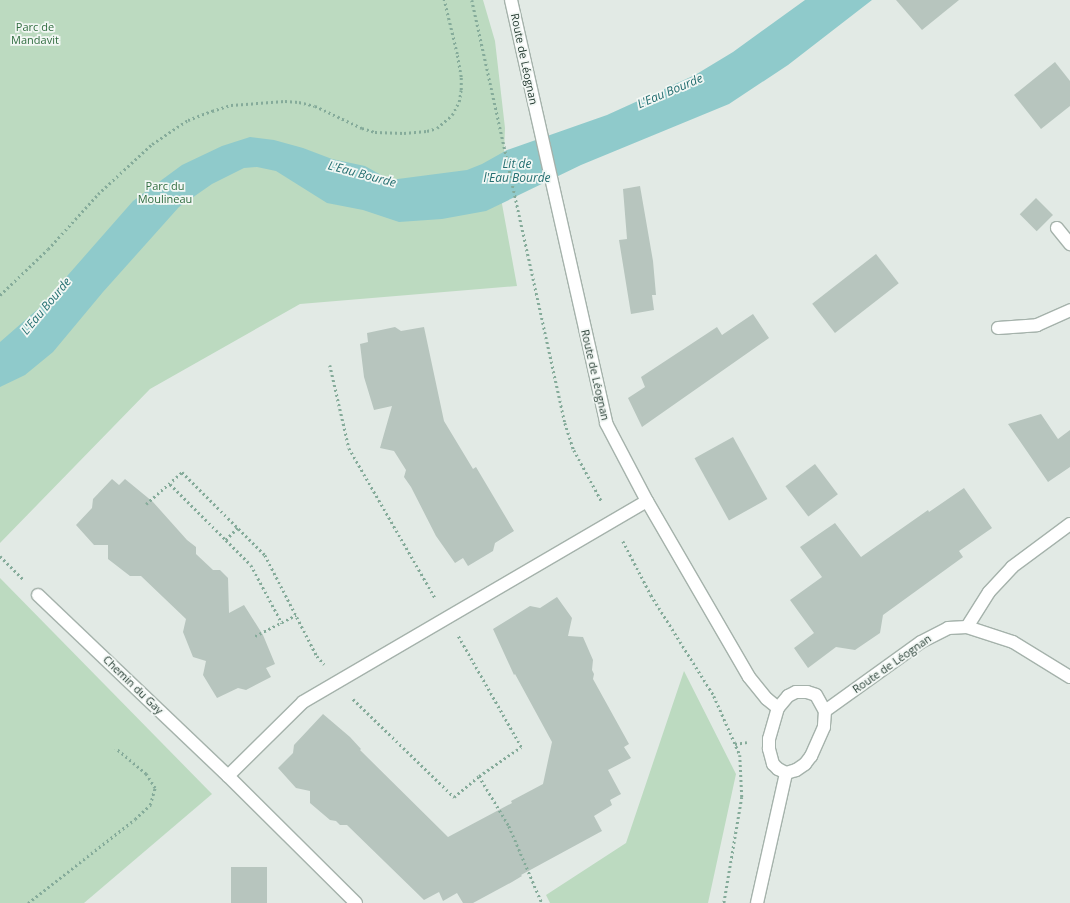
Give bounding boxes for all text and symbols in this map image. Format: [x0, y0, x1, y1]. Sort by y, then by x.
street label: Route de Léognan [508, 12, 540, 106]
park label: Parc de Mandavit [11, 21, 59, 47]
water label: L'Eau Bourde [635, 71, 705, 111]
water label: Lit de l'Eau Bourde [483, 157, 551, 185]
water label: L'Eau Bourde [326, 158, 398, 190]
park label: Parc du Moulineau [138, 180, 192, 206]
water label: L'Eau Bourde [18, 275, 74, 337]
street label: Route de Léognan [578, 328, 612, 422]
street label: Route de Léognan [850, 632, 934, 696]
street label: Chemin du Gay [100, 653, 166, 717]

